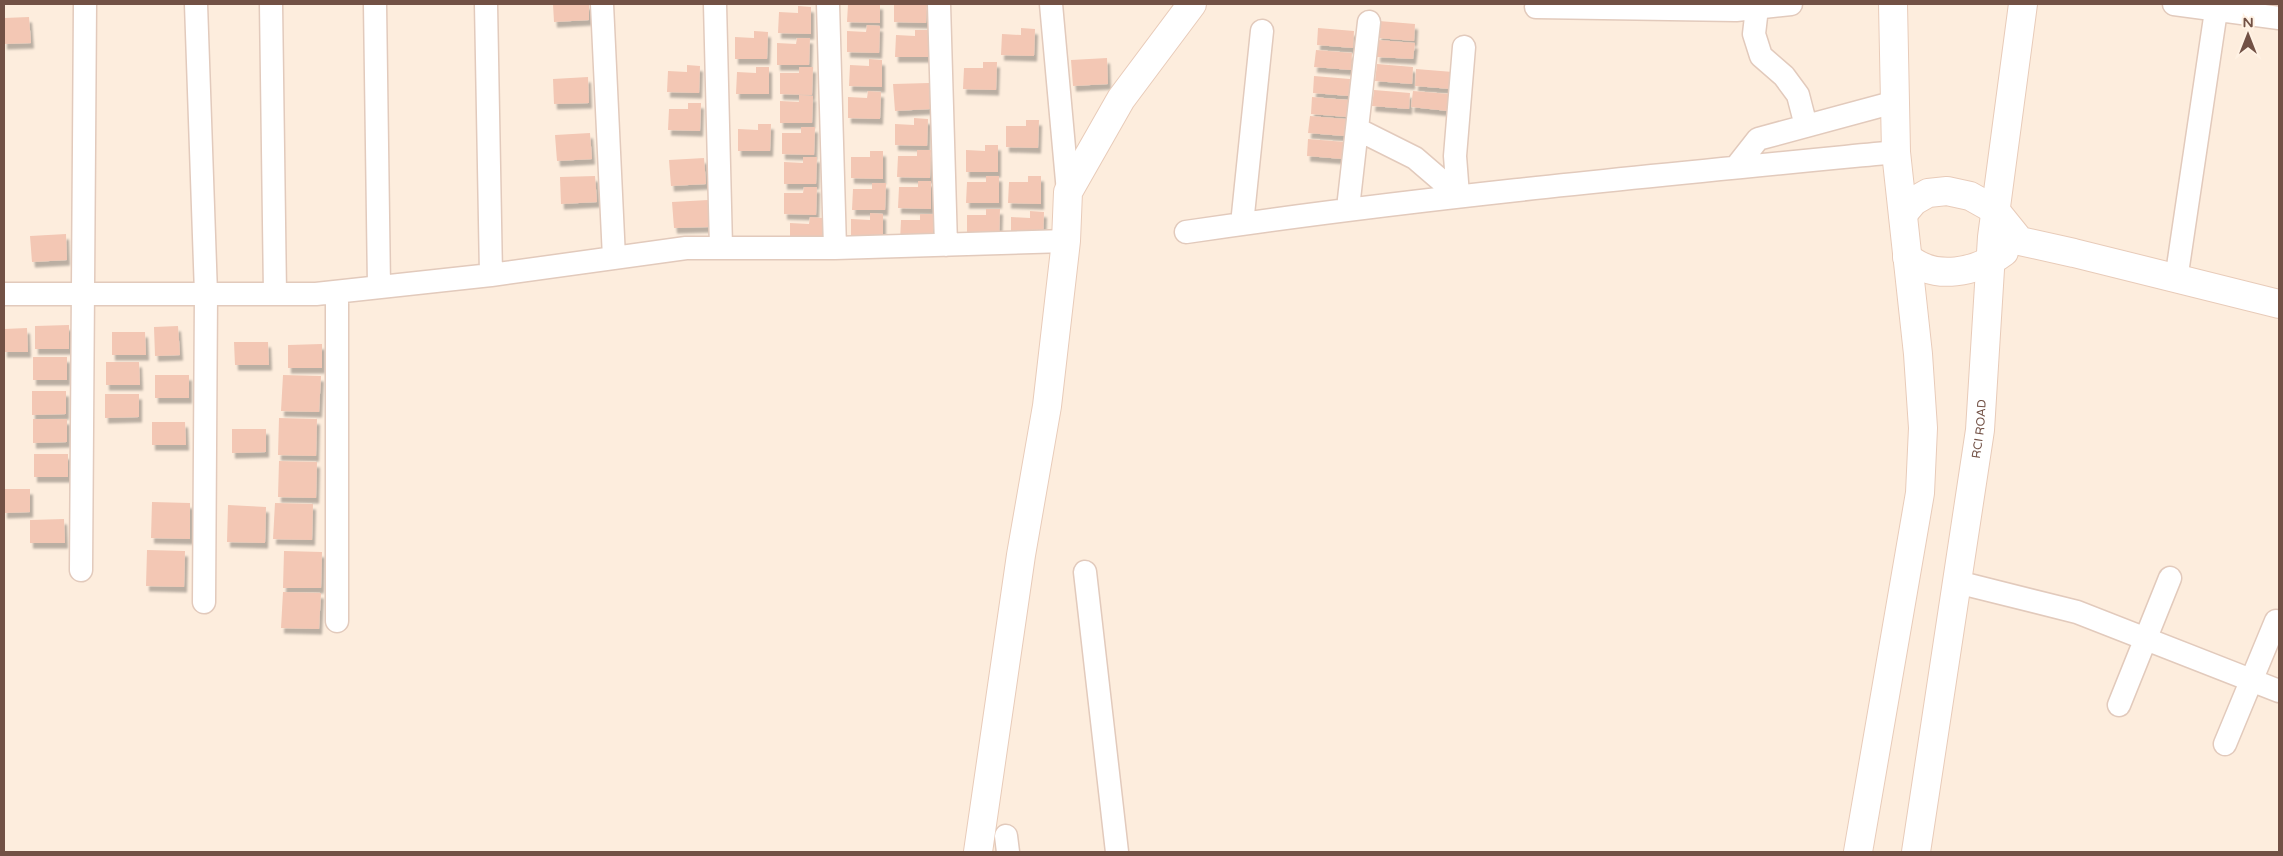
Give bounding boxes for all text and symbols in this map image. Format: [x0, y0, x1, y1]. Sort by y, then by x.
north arrow [2223, 10, 2273, 60]
text: N [2242, 14, 2254, 31]
street label: RCI ROAD [1969, 399, 1989, 459]

